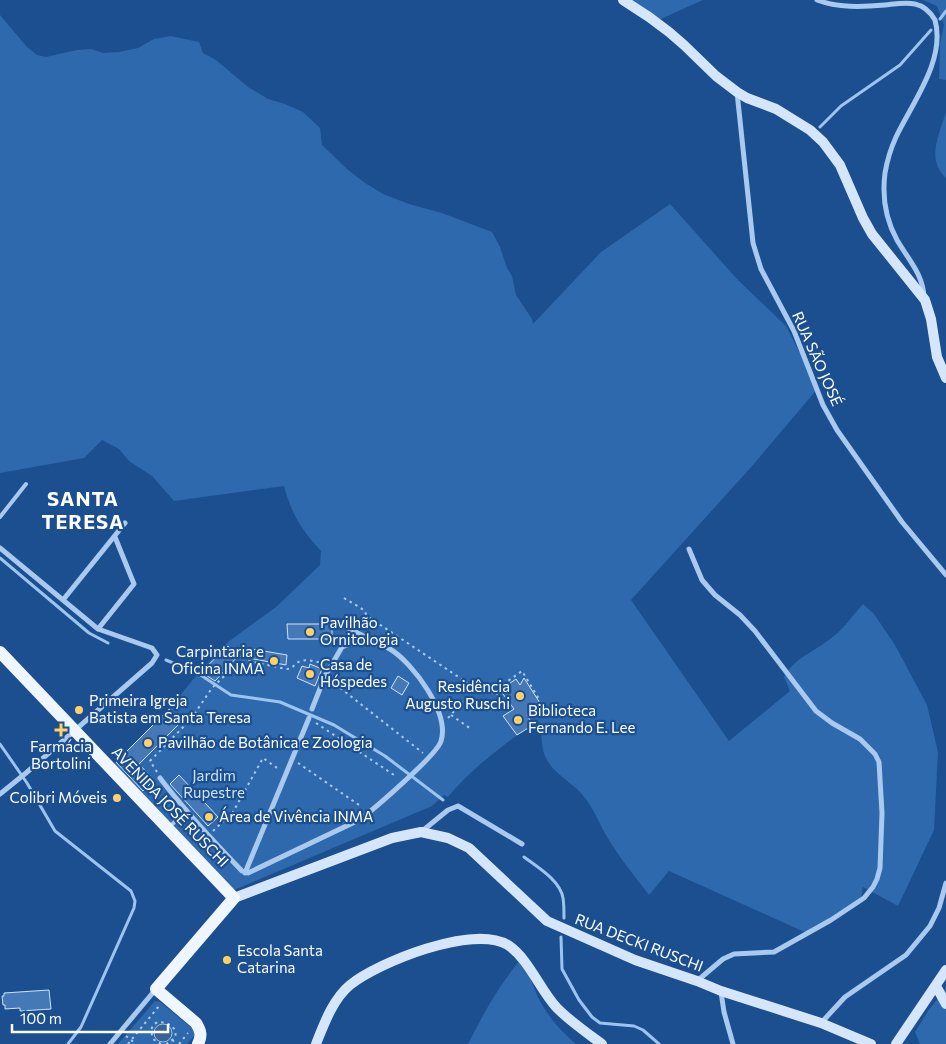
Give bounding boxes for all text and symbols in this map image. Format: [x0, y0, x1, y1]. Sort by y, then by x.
street label: RUA SÃO JOSÉ [789, 308, 848, 409]
district label: SANTA TERESA [42, 486, 124, 533]
place label: Pavilhão Ornitologia [320, 613, 398, 648]
marker: Pavilhão Ornitologia [304, 626, 316, 638]
place label: Carpintaria e Oficina INMA [171, 642, 264, 677]
marker: Carpintaria e Oficina INMA [268, 655, 280, 667]
place label: Casa de Hóspedes [320, 655, 387, 690]
marker: Casa de Hóspedes [304, 668, 316, 680]
place label: Residência Augusto Ruschi [405, 677, 510, 712]
marker: Residência Augusto Ruschi [514, 690, 526, 702]
place label: Primeira Igreja Batista em Santa Teresa [89, 691, 251, 726]
place label: Biblioteca Fernando E. Lee [528, 701, 636, 736]
marker: Primeira Igreja Batista em Santa Teresa [73, 704, 85, 716]
marker: Biblioteca Fernando E. Lee [512, 714, 524, 726]
marker: Farmácia Bortolini [55, 724, 67, 736]
place label: Pavilhão de Botânica e Zoologia [158, 733, 373, 751]
place label: Farmácia Bortolini [30, 737, 92, 772]
marker: Pavilhão de Botânica e Zoologia [142, 737, 154, 749]
street label: AVENIDA JOSÉ RUSCHI [109, 742, 234, 870]
park label: Jardim Rupestre [183, 766, 245, 801]
place label: Colibri Móveis [9, 788, 107, 806]
marker: Colibri Móveis [111, 792, 123, 804]
place label: Área de Vivência INMA [219, 806, 373, 825]
marker: Área de Vivência INMA [203, 811, 215, 823]
street label: RUA DECKI RUSCHI [573, 909, 706, 975]
place label: Escola Santa Catarina [237, 941, 323, 976]
marker: Escola Santa Catarina [221, 954, 233, 966]
scale bar [12, 1002, 169, 1034]
text: 100 m [20, 1009, 62, 1027]

